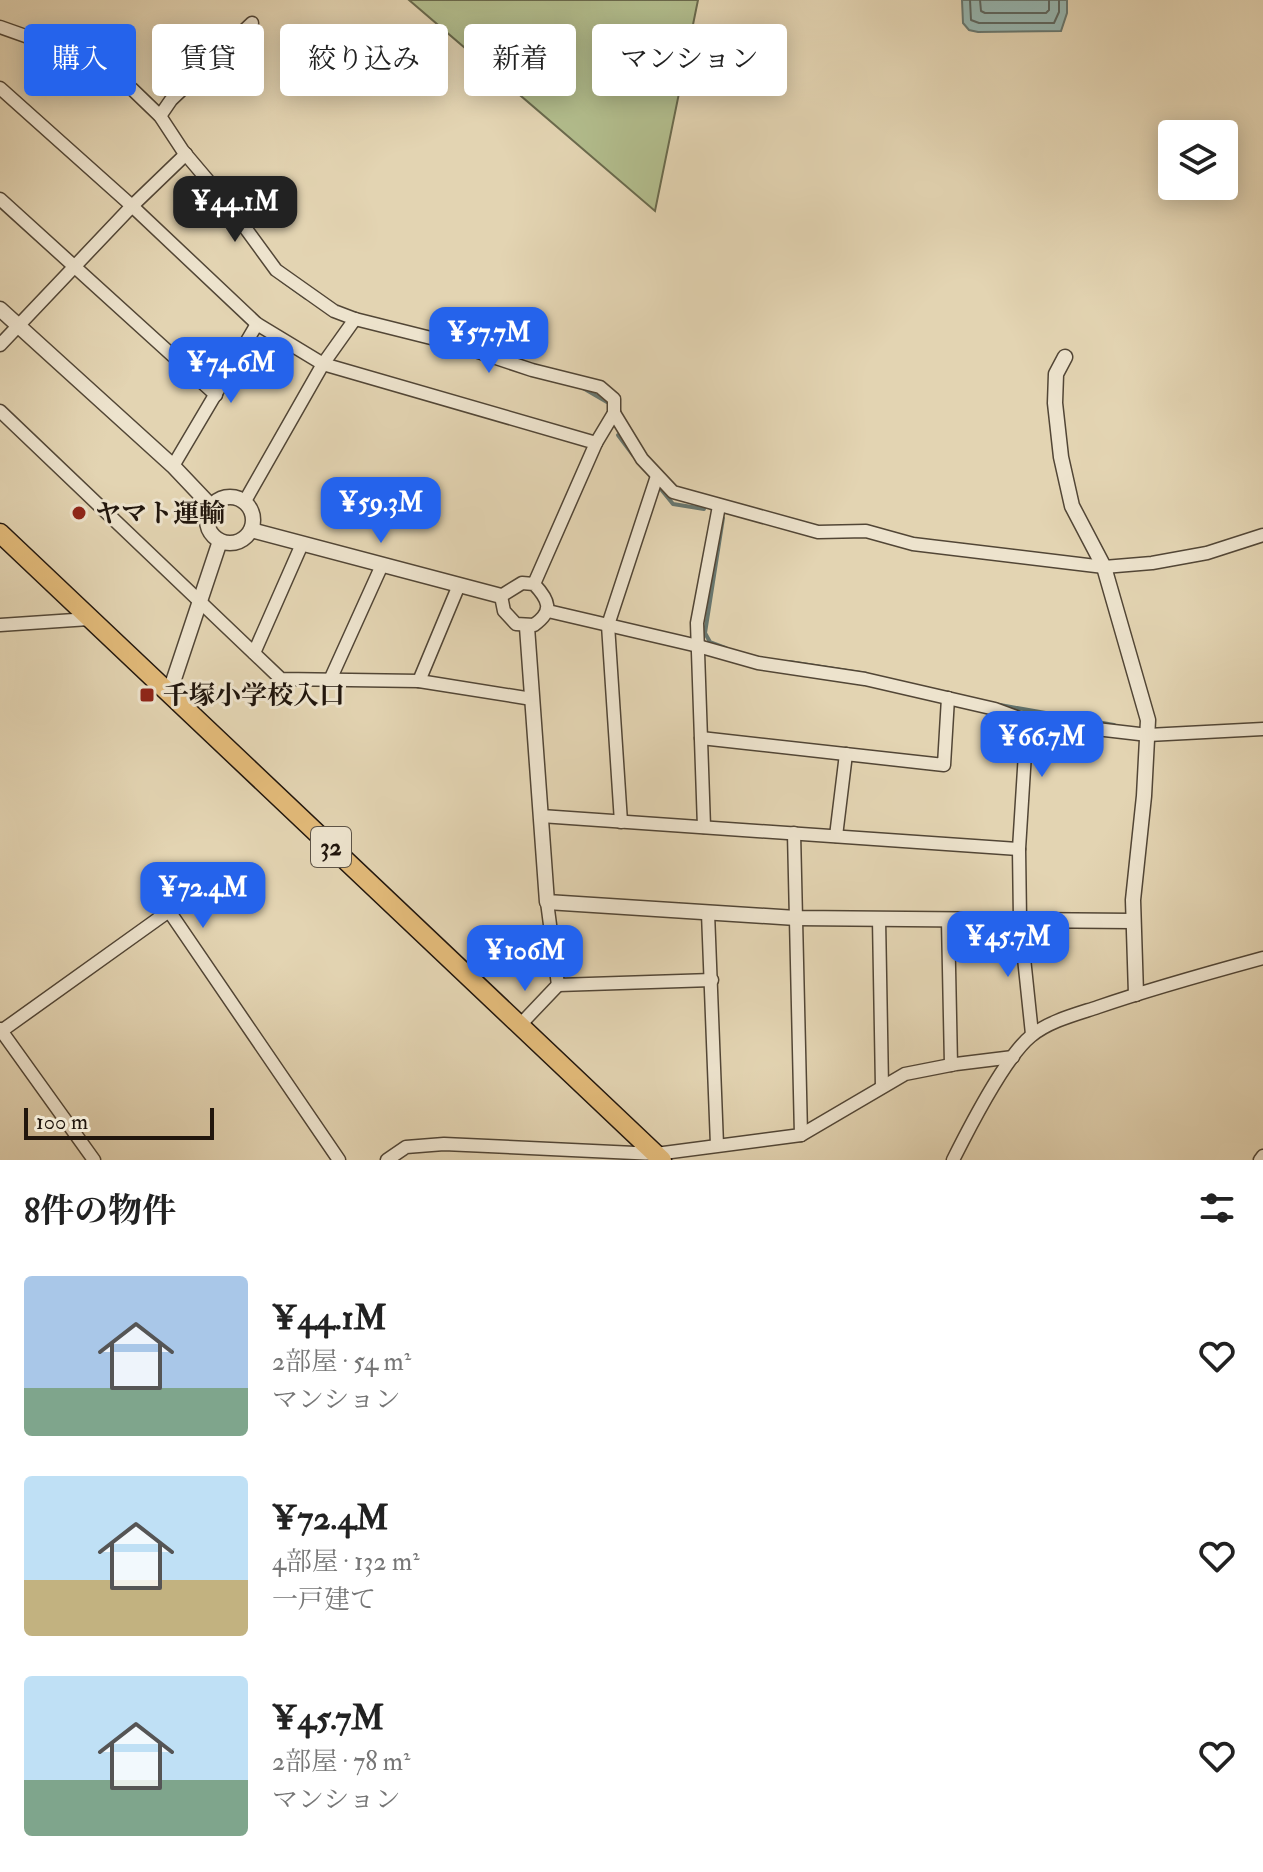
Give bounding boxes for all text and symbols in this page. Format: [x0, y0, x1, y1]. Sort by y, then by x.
chip: 購入 [24, 24, 136, 96]
chip: 賃貸 [152, 24, 264, 96]
chip: 絞り込み [280, 24, 448, 96]
chip: 新着 [464, 24, 576, 96]
chip: マンション [592, 24, 787, 96]
map controls [1158, 120, 1238, 200]
button: layers [1158, 120, 1238, 200]
pin: ¥44.1M [170, 176, 300, 244]
text: ¥44.1M [191, 186, 279, 218]
pin: ¥57.7M [424, 307, 554, 375]
text: ¥57.7M [447, 317, 531, 349]
pin: ¥74.6M [166, 337, 296, 405]
text: ¥74.6M [187, 347, 275, 379]
pin: ¥59.3M [316, 477, 446, 545]
text: ¥59.3M [339, 487, 423, 519]
place label: ヤマト運輸 [95, 498, 225, 530]
marker: ヤマト運輸 [70, 504, 88, 522]
place label: 千塚小学校入口 [163, 680, 345, 712]
marker: 千塚小学校入口 [138, 686, 156, 704]
pin: ¥66.7M [977, 711, 1107, 779]
text: ¥66.7M [999, 721, 1085, 753]
road number: 32 [311, 827, 351, 867]
pin: ¥72.4M [138, 862, 268, 930]
text: ¥72.4M [158, 872, 248, 904]
pin: ¥45.7M [943, 911, 1073, 979]
text: ¥45.7M [965, 921, 1051, 953]
pin: ¥106M [469, 925, 581, 993]
text: ¥106M [485, 935, 565, 967]
scale bar [24, 1104, 214, 1140]
text: 100 m [36, 1108, 88, 1136]
icon: filters [1195, 1186, 1239, 1230]
text: 8件の物件 [24, 1190, 176, 1233]
text: ¥44.1M [272, 1297, 387, 1340]
icon: home [88, 1308, 184, 1404]
icon: heart [1195, 1334, 1239, 1378]
text: 2部屋 · 54 m² [272, 1346, 411, 1378]
text: マンション [272, 1384, 401, 1416]
text: ¥72.4M [272, 1497, 389, 1540]
icon: home [88, 1508, 184, 1604]
icon: heart [1195, 1534, 1239, 1578]
text: 4部屋 · 132 m² [272, 1546, 419, 1578]
text: 一戸建て [272, 1584, 376, 1616]
text: ¥45.7M [272, 1697, 384, 1740]
icon: home [88, 1708, 184, 1804]
icon: heart [1195, 1734, 1239, 1778]
text: 2部屋 · 78 m² [272, 1746, 410, 1778]
text: マンション [272, 1784, 401, 1816]

